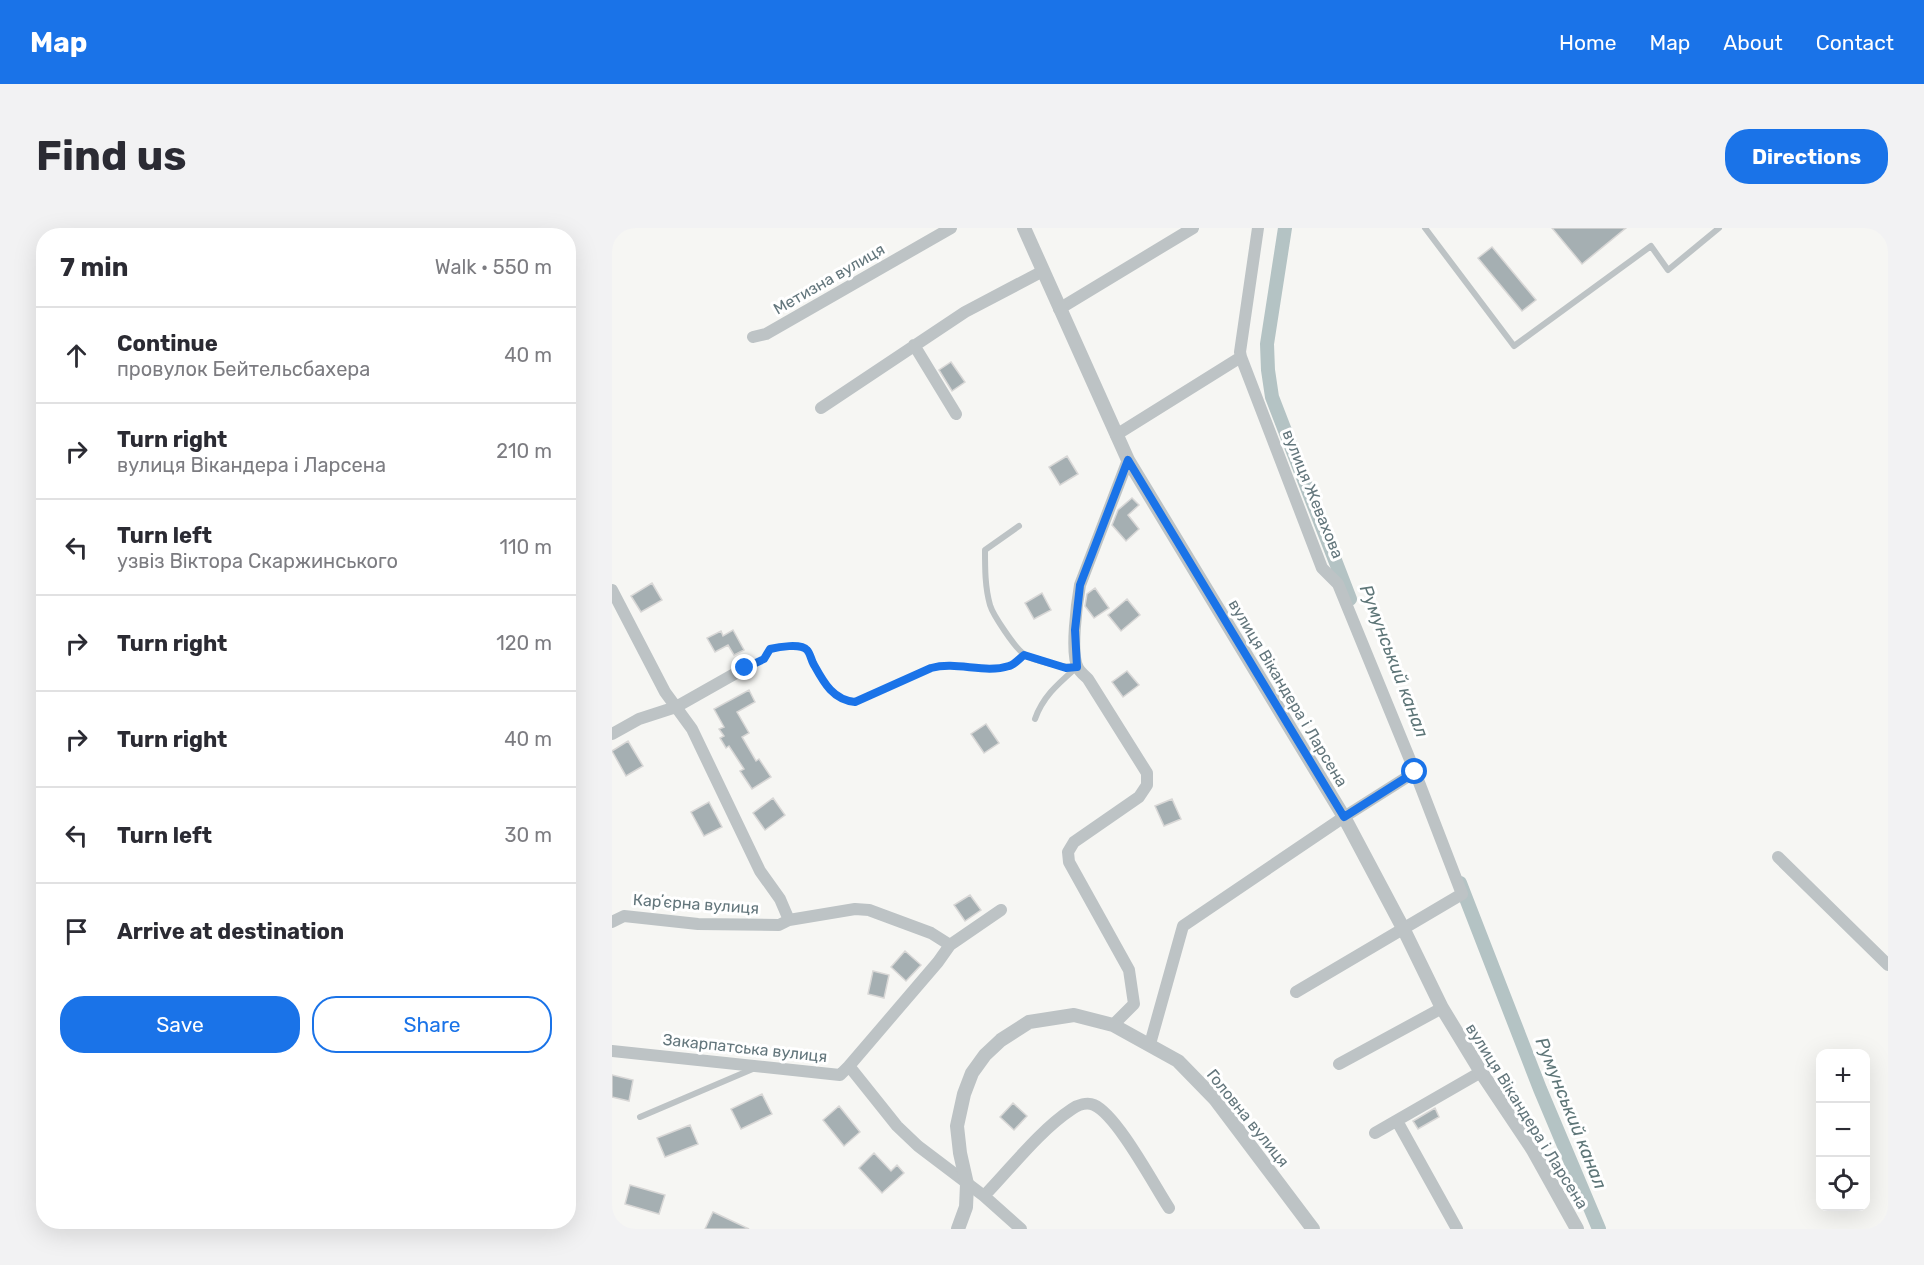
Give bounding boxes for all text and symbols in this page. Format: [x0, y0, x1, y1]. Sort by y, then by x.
text: Map [30, 26, 87, 59]
text: Home [1559, 30, 1616, 55]
text: Map [1649, 30, 1690, 55]
text: About [1723, 30, 1783, 55]
text: Contact [1816, 30, 1894, 55]
button: Directions [1725, 129, 1888, 184]
text: Find us [36, 131, 187, 181]
street label: Метизна вулиця [770, 239, 888, 319]
text: 7 min [60, 252, 128, 283]
text: Walk · 550 m [435, 255, 552, 279]
text: Continue [117, 330, 218, 357]
icon: ahead [60, 339, 93, 372]
text: 40 m [504, 343, 552, 367]
text: провулок Бейтельсбахера [117, 357, 370, 381]
text: Turn right [117, 426, 227, 453]
street label: вулиця Жевахова [1279, 427, 1347, 561]
icon: right [60, 435, 93, 468]
text: 210 m [496, 439, 552, 463]
text: вулиця Вікандера і Ларсена [117, 453, 386, 477]
text: Turn left [117, 522, 212, 549]
icon: left [60, 531, 93, 564]
text: 110 m [500, 535, 552, 559]
text: узвіз Віктора Скаржинського [117, 549, 398, 573]
water label: Румунський канал [1355, 582, 1433, 741]
street label: вулиця Вікандера і Ларсена [1224, 596, 1352, 790]
icon: right [60, 627, 93, 660]
text: Turn right [117, 630, 227, 657]
text: 120 m [496, 631, 552, 655]
route end [731, 654, 757, 680]
icon: right [60, 723, 93, 756]
text: Turn right [117, 726, 227, 753]
text: 40 m [504, 727, 552, 751]
route start [1401, 758, 1427, 784]
icon: left [60, 819, 93, 852]
text: Turn left [117, 822, 212, 849]
text: 30 m [505, 823, 552, 847]
street label: Карʼєрна вулиця [632, 890, 760, 918]
icon: arrive [60, 915, 93, 948]
text: Arrive at destination [117, 918, 344, 945]
button: Save [60, 996, 300, 1053]
button: Share [312, 996, 552, 1053]
street label: вулиця Вікандера і Ларсена [1462, 1020, 1592, 1212]
street label: Закарпатська вулиця [662, 1030, 828, 1066]
water label: Румунський канал [1531, 1034, 1612, 1192]
map controls [1816, 1049, 1870, 1211]
button: + [1816, 1049, 1870, 1103]
street label: Головна вулиця [1203, 1065, 1293, 1171]
button: − [1816, 1103, 1870, 1157]
button: locate [1816, 1157, 1870, 1211]

